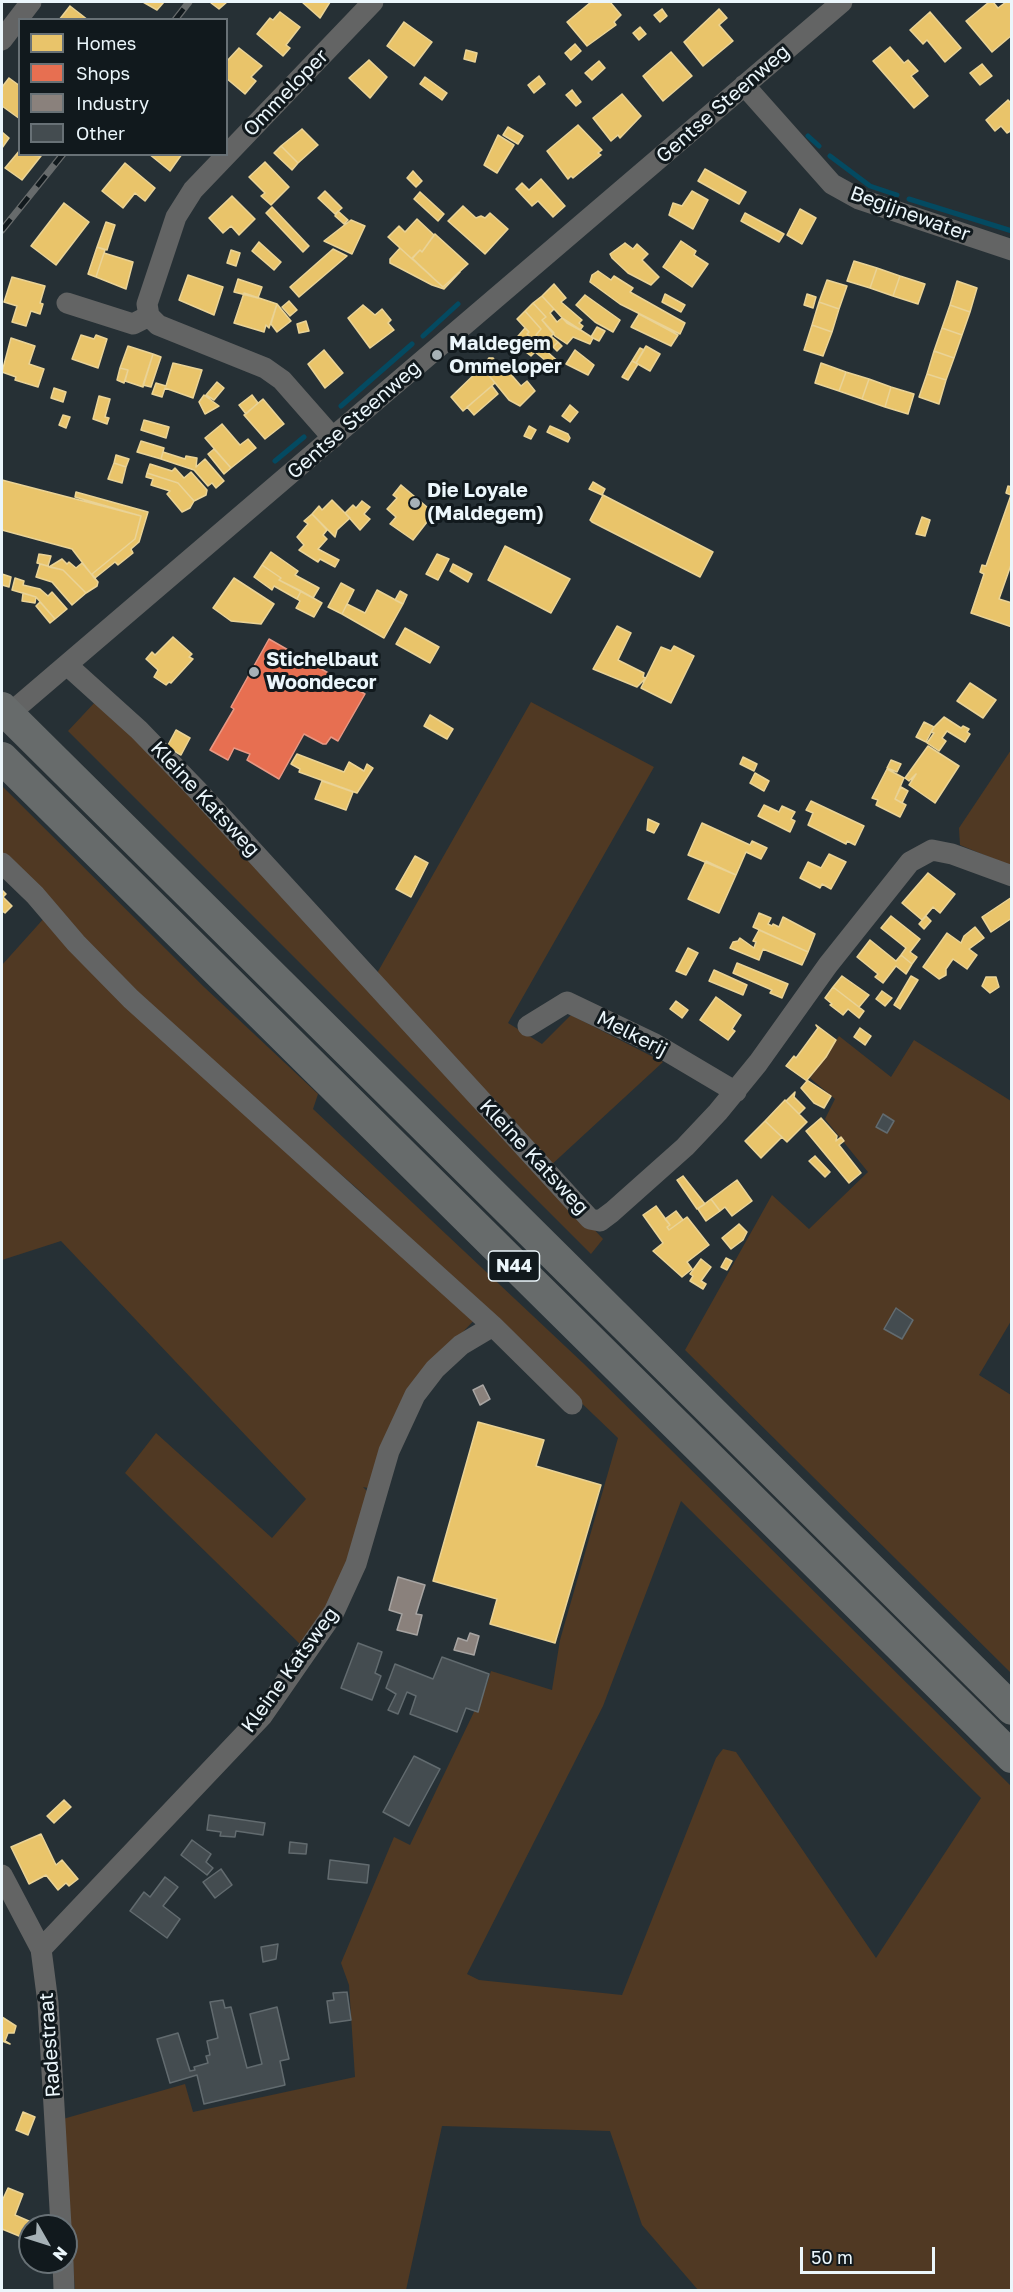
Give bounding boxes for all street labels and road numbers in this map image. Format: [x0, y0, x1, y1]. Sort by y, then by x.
street label: Gentse Steenweg [652, 40, 794, 168]
street label: Ommeloper [239, 44, 333, 142]
street label: Begijnewater [847, 181, 973, 247]
street label: Gentse Steenweg [283, 356, 425, 484]
street label: Kleine Katsweg [145, 736, 265, 862]
street label: Melkerij [593, 1006, 671, 1062]
street label: Kleine Katsweg [474, 1094, 594, 1220]
road number: N44 [488, 1251, 540, 1281]
street label: Kleine Katsweg [237, 1603, 343, 1737]
street label: Radestraat [34, 1992, 66, 2098]

